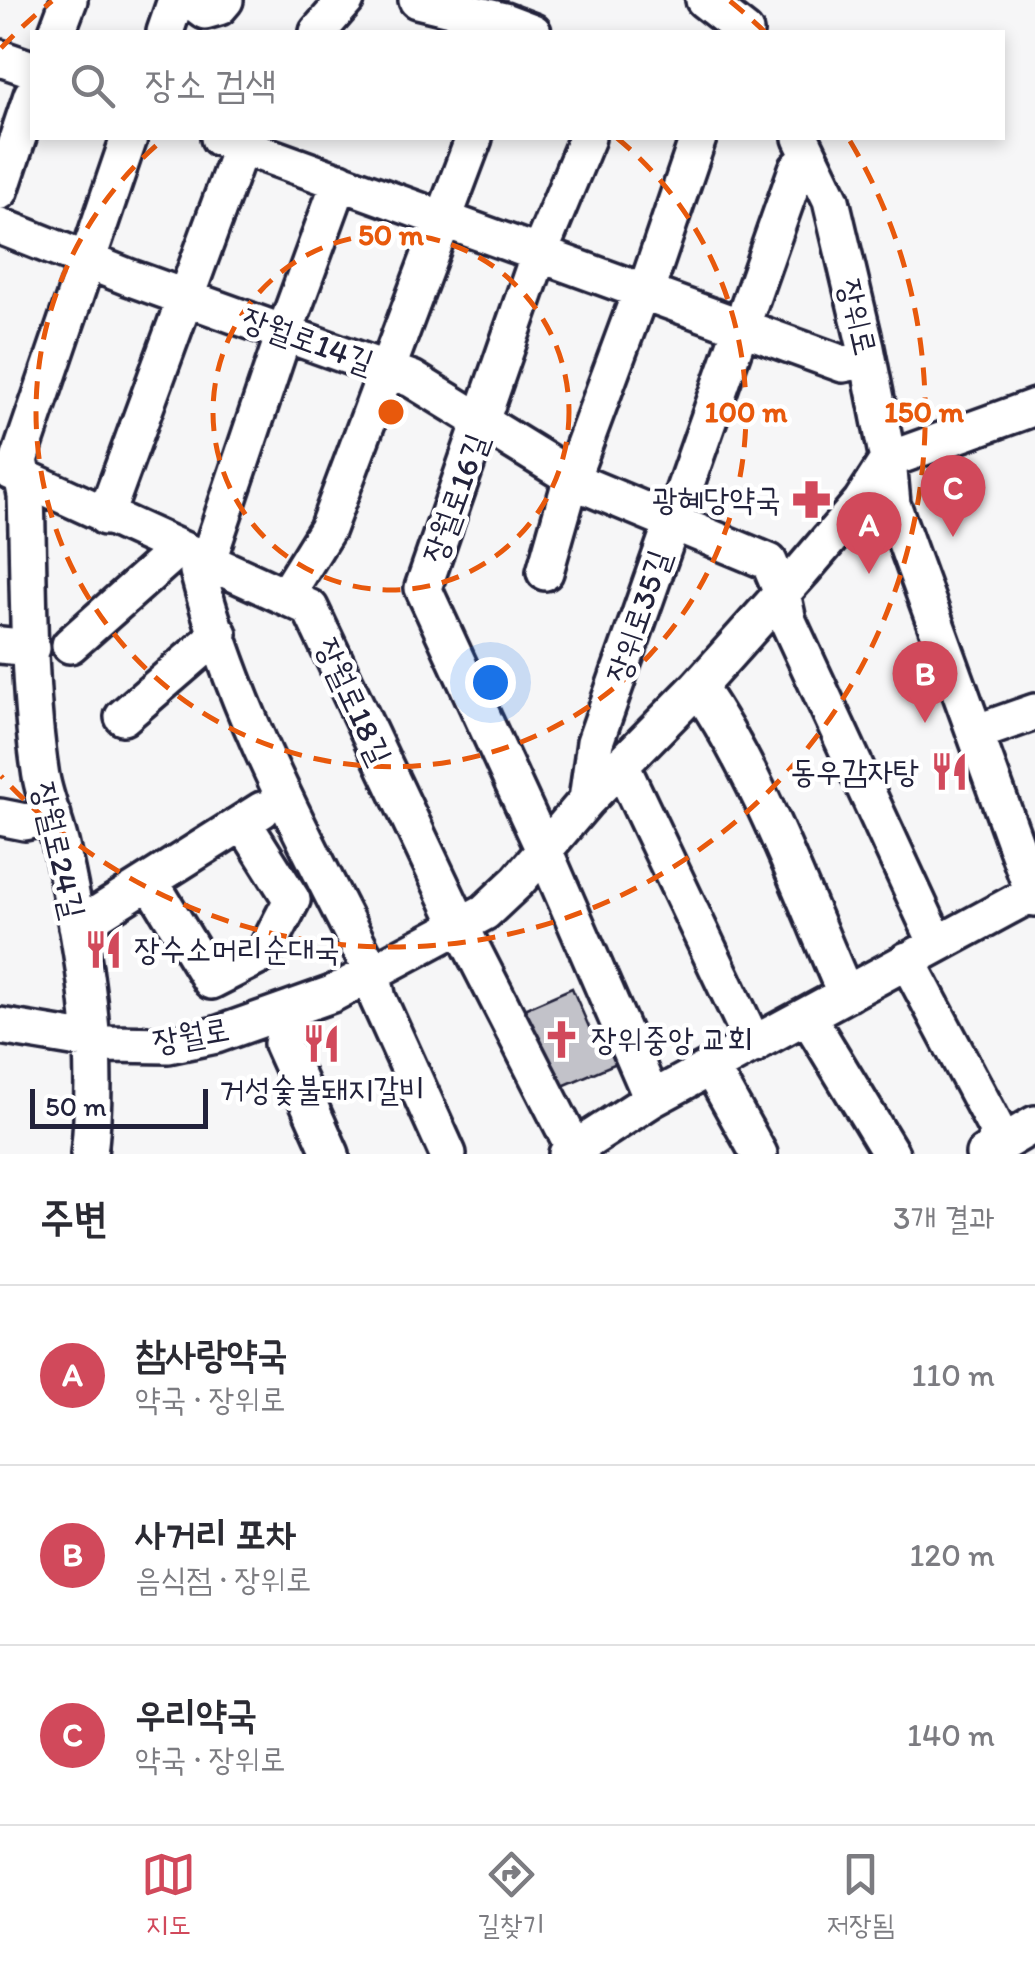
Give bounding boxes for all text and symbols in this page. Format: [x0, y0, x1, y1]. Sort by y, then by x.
search box [30, 30, 1005, 140]
icon: search [65, 58, 120, 113]
text: 장소 검색 [145, 61, 276, 107]
text: 50 m [358, 216, 425, 253]
street label: 장위로 [831, 275, 885, 359]
street label: 장월로14길 [237, 299, 379, 381]
text: 100 m [705, 393, 788, 430]
text: 150 m [884, 393, 965, 430]
centre of rings [373, 394, 409, 430]
street label: 장월로16길 [414, 428, 496, 568]
pin: C [920, 454, 986, 537]
pharmacy icon: 광혜당약국 [790, 478, 832, 520]
place label: 광혜당약국 [652, 480, 781, 518]
pin: A [836, 492, 902, 574]
street label: 장위로35길 [598, 545, 678, 687]
street label: 장월로18길 [308, 632, 400, 770]
pin: B [892, 640, 958, 723]
your location [465, 657, 516, 708]
restaurant icon: 동우감자탕 [928, 750, 970, 792]
place label: 동우감자탕 [790, 752, 919, 790]
street label: 장월로24길 [25, 778, 93, 922]
restaurant icon: 장수소머리순대국 [83, 928, 125, 970]
place label: 장수소머리순대국 [134, 930, 340, 968]
street label: 장월로 [150, 1010, 232, 1060]
church icon: 장위중앙 교회 [540, 1018, 582, 1060]
place label: 장위중앙 교회 [591, 1020, 753, 1058]
restaurant icon: 거성숯불돼지갈비 [301, 1023, 343, 1065]
place label: 거성숯불돼지갈비 [219, 1070, 425, 1108]
scale bar [30, 1084, 208, 1128]
text: 50 m [45, 1089, 107, 1123]
text: 주변 [40, 1192, 108, 1243]
text: 3개 결과 [893, 1199, 995, 1237]
text: 참사랑약국 [135, 1331, 288, 1377]
text: A [62, 1356, 83, 1394]
text: 110 m [911, 1356, 995, 1394]
text: 약국 · 장위로 [135, 1380, 286, 1418]
text: 사거리 포차 [135, 1511, 296, 1557]
text: B [62, 1536, 83, 1574]
text: 120 m [909, 1536, 995, 1574]
text: 음식점 · 장위로 [135, 1560, 312, 1598]
text: 우리약국 [135, 1691, 257, 1737]
text: C [62, 1716, 83, 1754]
text: 140 m [907, 1716, 995, 1754]
text: 약국 · 장위로 [135, 1740, 286, 1778]
tab: 지도 [141, 1847, 196, 1944]
tab: 길찾기 [477, 1847, 545, 1944]
tab: 저장됨 [827, 1847, 894, 1944]

